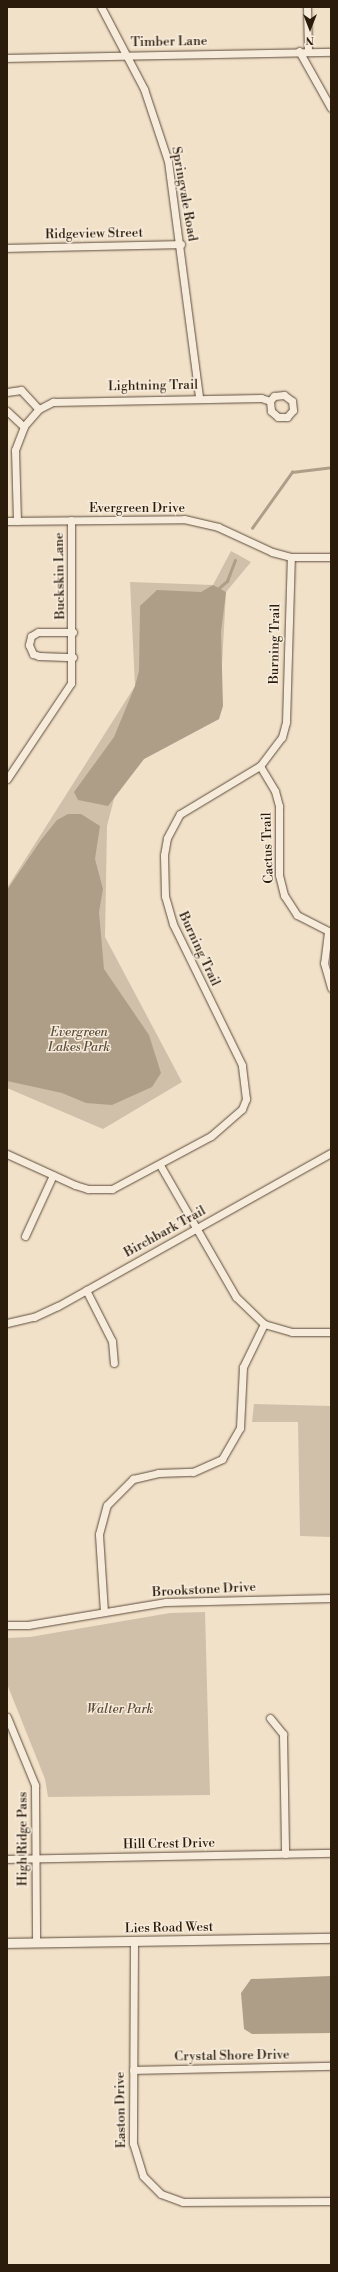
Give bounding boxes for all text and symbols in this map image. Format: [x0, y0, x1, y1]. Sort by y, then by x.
north arrow [290, 8, 330, 48]
text: N [306, 33, 314, 47]
street label: Timber Lane [131, 34, 207, 50]
street label: Springvale Road [168, 145, 200, 243]
street label: Ridgeview Street [45, 225, 143, 243]
street label: Lightning Trail [108, 377, 198, 395]
street label: Evergreen Drive [89, 500, 185, 516]
street label: Buckskin Lane [51, 532, 69, 620]
street label: Burning Trail [266, 604, 284, 684]
street label: Cactus Trail [259, 812, 277, 884]
street label: Burning Trail [175, 909, 223, 989]
park label: Evergreen Lakes Park [48, 1025, 110, 1056]
street label: Birchbark Trail [121, 1203, 209, 1261]
street label: Brookstone Drive [152, 1579, 256, 1601]
park label: Walter Park [87, 1701, 153, 1717]
street label: High Ridge Pass [15, 1792, 31, 1886]
street label: Hill Crest Drive [123, 1835, 215, 1853]
street label: Lies Road West [125, 1919, 213, 1937]
street label: Crystal Shore Drive [174, 2047, 290, 2065]
street label: Easton Drive [113, 2072, 129, 2148]

